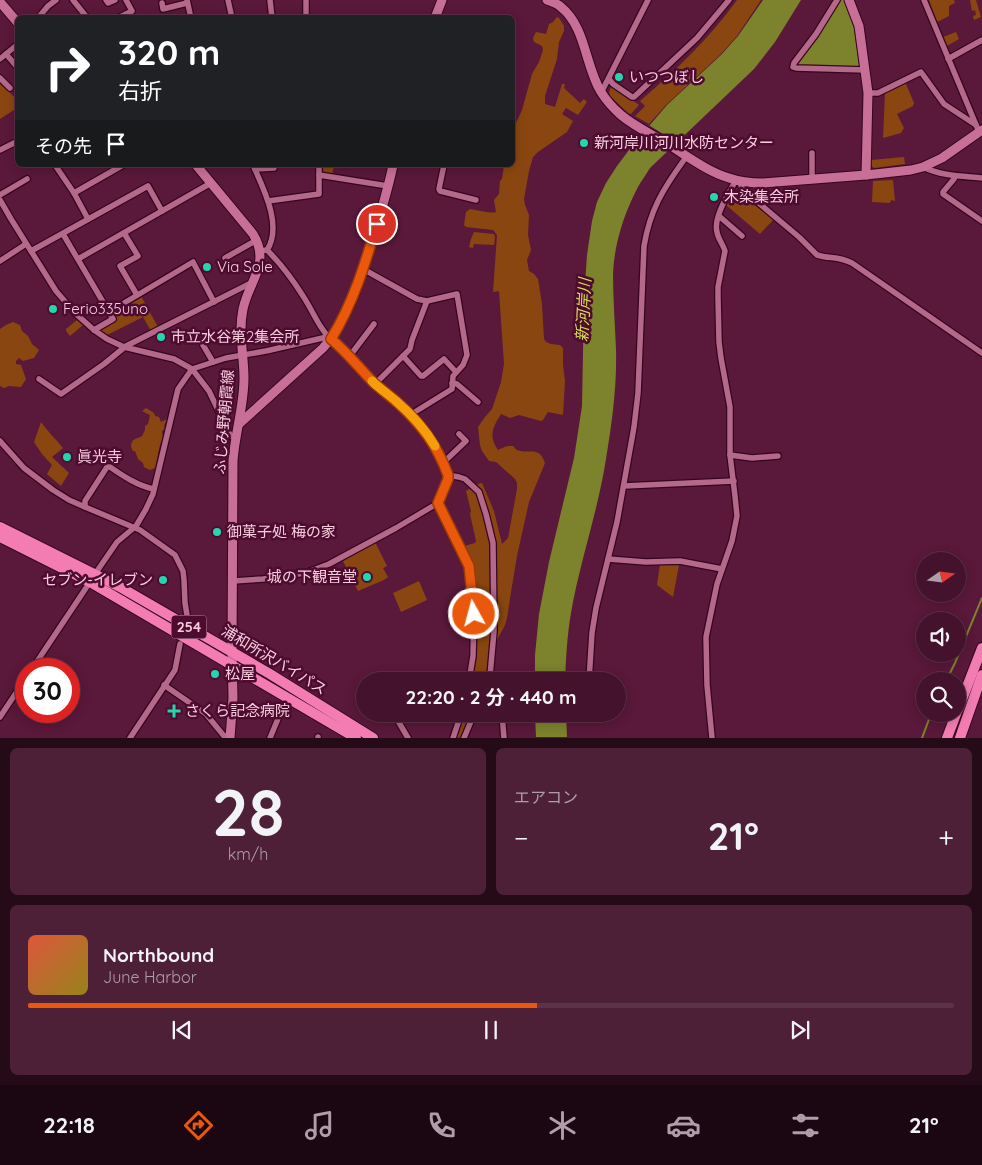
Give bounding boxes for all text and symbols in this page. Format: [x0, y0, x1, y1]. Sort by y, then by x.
text: 320 m [118, 30, 220, 74]
icon: right [35, 35, 100, 100]
place label: いつつぼし [629, 67, 704, 86]
marker: いつつぼし [613, 71, 625, 83]
text: 右折 [118, 77, 162, 105]
icon: arrive [102, 130, 130, 158]
place label: 新河岸川河川水防センター [594, 133, 774, 152]
text: その先 [35, 134, 92, 158]
marker: 新河岸川河川水防センター [578, 137, 590, 149]
place label: 木染集会所 [724, 187, 799, 206]
marker: 木染集会所 [708, 191, 720, 203]
pin [356, 203, 398, 245]
icon: arrive [363, 210, 391, 238]
place label: Via Sole [217, 257, 273, 276]
marker: Via Sole [201, 261, 213, 273]
water label: 新河岸川 [571, 276, 595, 342]
place label: Ferio335uno [63, 299, 148, 318]
marker: Ferio335uno [47, 303, 59, 315]
place label: 市立水谷第2集会所 [171, 327, 299, 346]
marker: 市立水谷第2集会所 [155, 331, 167, 343]
street label: ふじみ野朝霞線 [209, 369, 238, 475]
place label: 眞光寺 [77, 447, 122, 466]
marker: 眞光寺 [61, 451, 73, 463]
place label: 御菓子処 梅の家 [227, 522, 336, 541]
marker: 御菓子処 梅の家 [211, 526, 223, 538]
north arrow [916, 552, 966, 602]
map controls [916, 552, 966, 722]
place label: 城の下観音堂 [267, 567, 357, 586]
place label: セブン-イレブン [42, 570, 153, 589]
marker: 城の下観音堂 [361, 571, 373, 583]
marker: セブン-イレブン [157, 574, 169, 586]
position arrow [447, 587, 499, 639]
button: sound [916, 612, 966, 662]
road number: 254 [172, 616, 206, 638]
street label: 浦和所沢バイパス [218, 621, 330, 699]
speed limit sign: 30 [15, 658, 80, 723]
place label: 松屋 [225, 664, 255, 683]
marker: 松屋 [209, 668, 221, 680]
button: search [916, 672, 966, 722]
text: 22:20 · 2 分 · 440 m [406, 685, 576, 709]
place label: さくら記念病院 [185, 701, 290, 720]
marker: さくら記念病院 [167, 704, 181, 718]
text: 28 [212, 771, 284, 852]
text: エアコン [514, 787, 578, 807]
text: 21° [708, 812, 759, 860]
text: − [514, 820, 529, 855]
text: + [938, 820, 954, 855]
text: km/h [228, 844, 268, 864]
text: Northbound [103, 943, 214, 967]
text: June Harbor [103, 967, 197, 987]
icon: previous [168, 1016, 196, 1044]
icon: pause [477, 1016, 505, 1044]
icon: next [786, 1016, 814, 1044]
icon: directions [181, 1108, 216, 1143]
icon: music [302, 1108, 337, 1143]
icon: phone [424, 1108, 459, 1143]
icon: climate [545, 1108, 580, 1143]
icon: car [666, 1108, 701, 1143]
icon: filters [788, 1108, 823, 1143]
text: 22:18 [43, 1111, 95, 1139]
text: 21° [909, 1111, 939, 1139]

